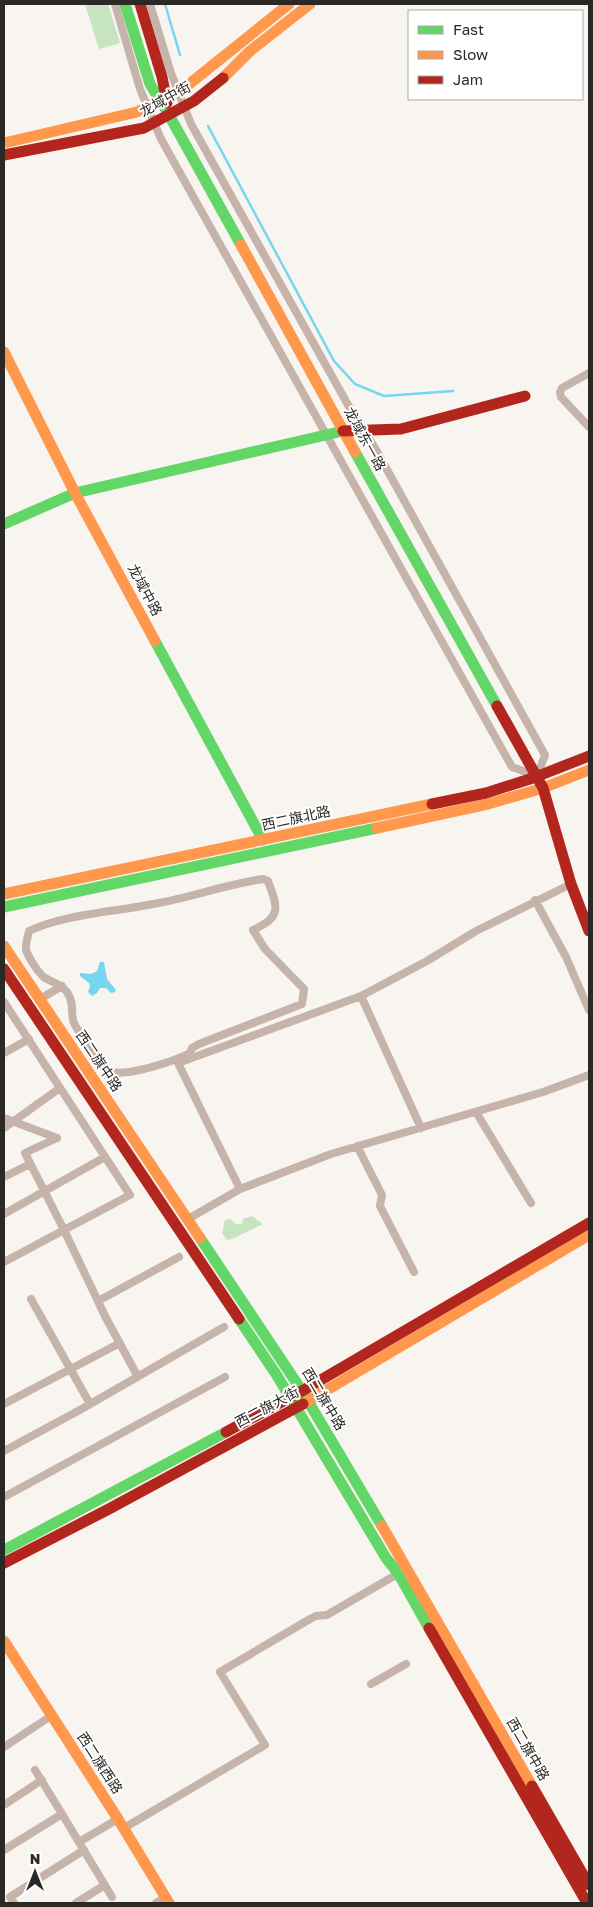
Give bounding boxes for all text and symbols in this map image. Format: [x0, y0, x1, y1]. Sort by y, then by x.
legend [408, 10, 583, 100]
text: Fast [453, 20, 484, 38]
text: Slow [453, 45, 488, 63]
text: Jam [453, 70, 483, 88]
street label: 龙域中街 [136, 78, 193, 120]
street label: 龙域东一路 [341, 404, 390, 473]
street label: 龙域中路 [125, 561, 166, 618]
street label: 西二旗北路 [260, 802, 332, 833]
street label: 西二旗中路 [73, 1027, 126, 1094]
street label: 西二旗中路 [299, 1364, 350, 1433]
street label: 西二旗大街 [232, 1383, 302, 1430]
street label: 西二旗中路 [504, 1714, 553, 1783]
street label: 西二旗西路 [74, 1729, 127, 1797]
north arrow [10, 1847, 60, 1897]
text: N [30, 1850, 40, 1867]

